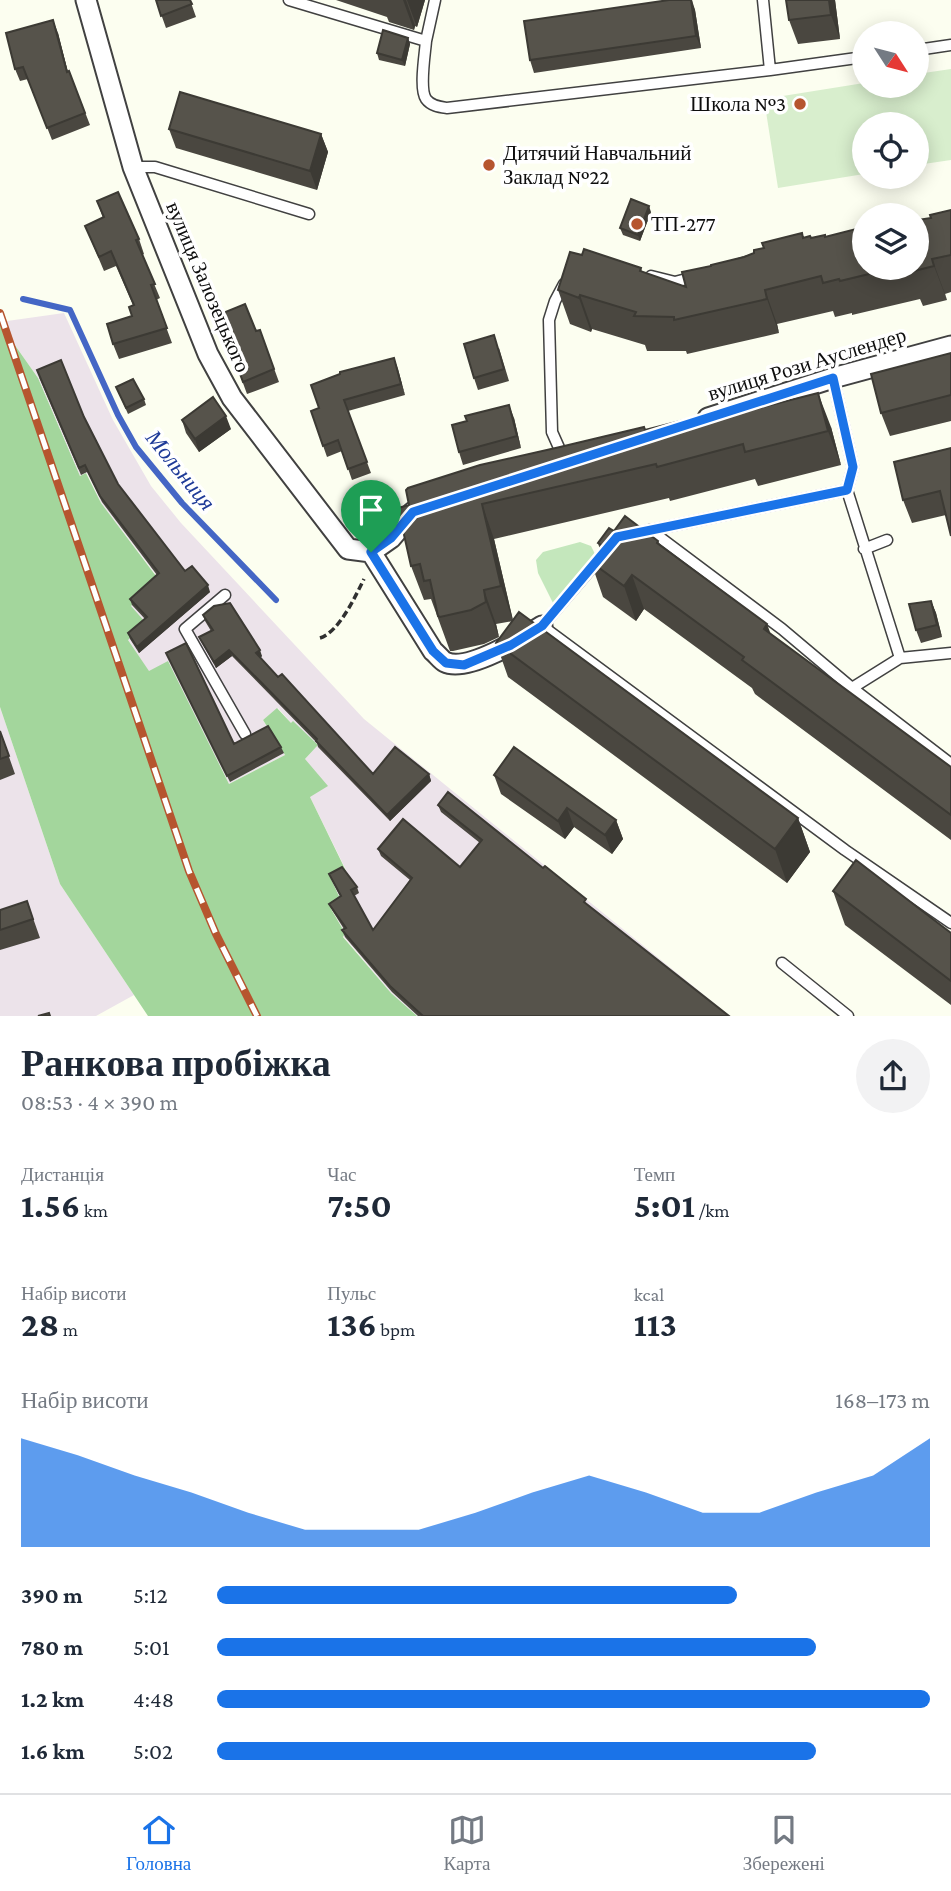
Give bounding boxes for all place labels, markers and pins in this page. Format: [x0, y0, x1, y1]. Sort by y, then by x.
place label: Школа №3 [690, 92, 786, 116]
marker: Школа №3 [792, 96, 808, 112]
place label: Дитячий Навчальний Заклад №22 [503, 141, 692, 189]
marker: Дитячий Навчальний Заклад №22 [481, 157, 497, 173]
place label: ТП-277 [651, 212, 716, 236]
marker: ТП-277 [629, 216, 645, 232]
pin [341, 480, 401, 552]

